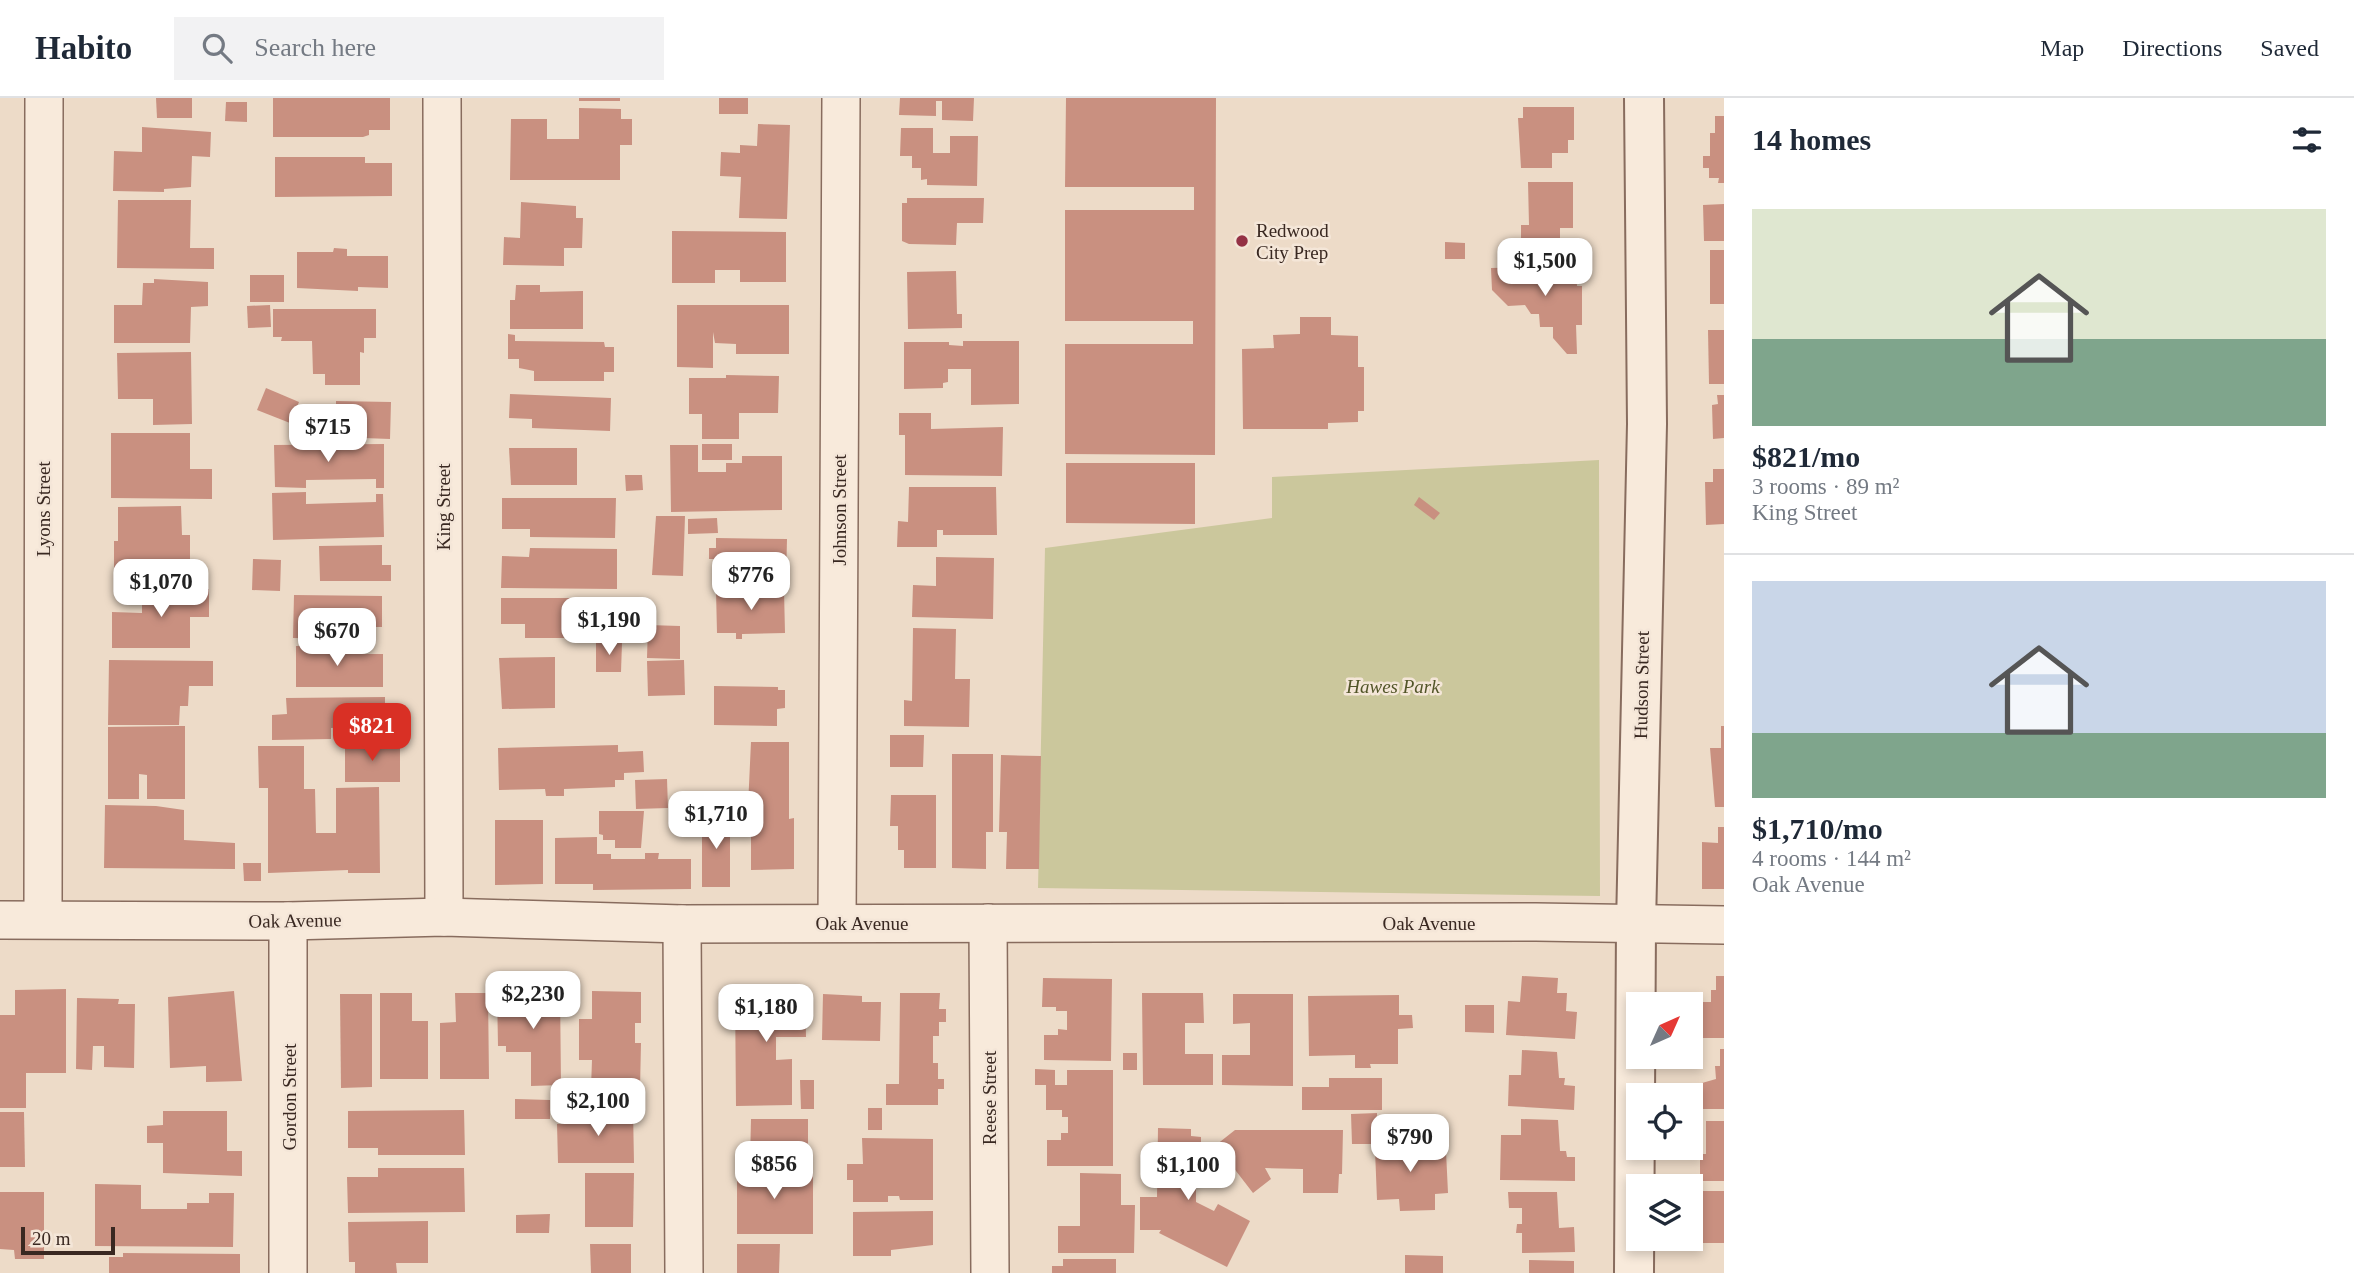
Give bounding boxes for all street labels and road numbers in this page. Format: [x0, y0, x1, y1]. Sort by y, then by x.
street label: Johnson Street [829, 454, 850, 566]
street label: Lyons Street [33, 461, 54, 557]
street label: King Street [433, 463, 454, 551]
street label: Hudson Street [1630, 630, 1653, 739]
street label: Oak Avenue [248, 909, 342, 932]
street label: Oak Avenue [815, 913, 909, 934]
street label: Oak Avenue [1382, 913, 1476, 934]
street label: Gordon Street [279, 1043, 300, 1151]
street label: Reese Street [979, 1050, 1000, 1145]

